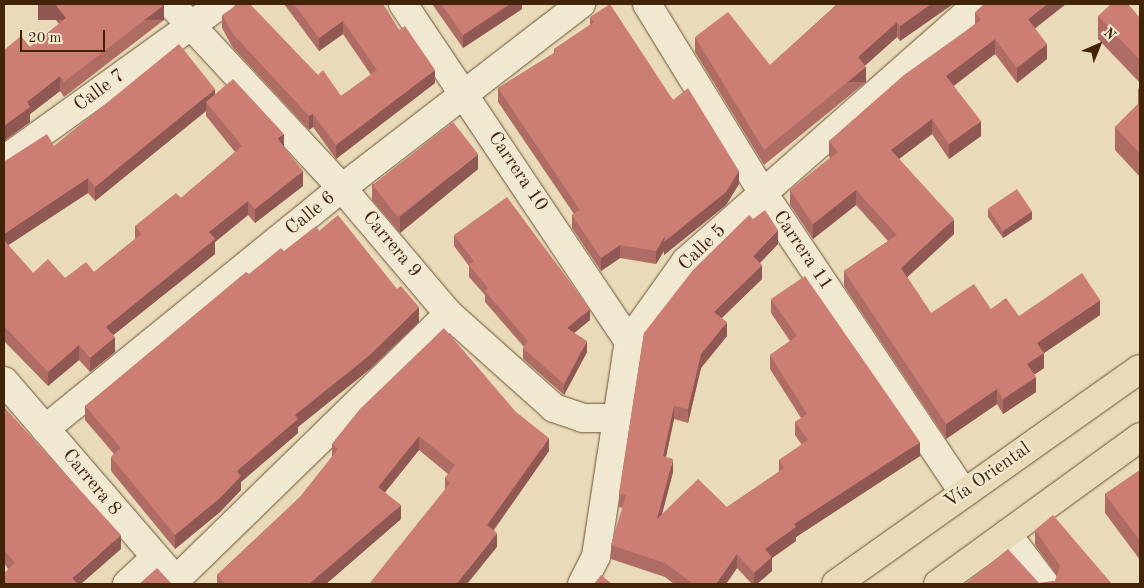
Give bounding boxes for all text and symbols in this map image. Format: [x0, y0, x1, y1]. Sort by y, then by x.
scale bar [22, 20, 108, 52]
north arrow [1074, 20, 1124, 70]
text: N [1101, 25, 1118, 43]
text: 20 m [28, 31, 62, 46]
street label: Calle 7 [70, 65, 130, 117]
street label: Carrera 10 [482, 128, 552, 216]
street label: Calle 6 [281, 187, 341, 241]
street label: Carrera 9 [357, 207, 425, 283]
street label: Carrera 11 [767, 207, 837, 295]
street label: Calle 5 [674, 220, 732, 276]
street label: Vía Oriental [940, 438, 1036, 514]
street label: Carrera 8 [57, 445, 125, 521]

